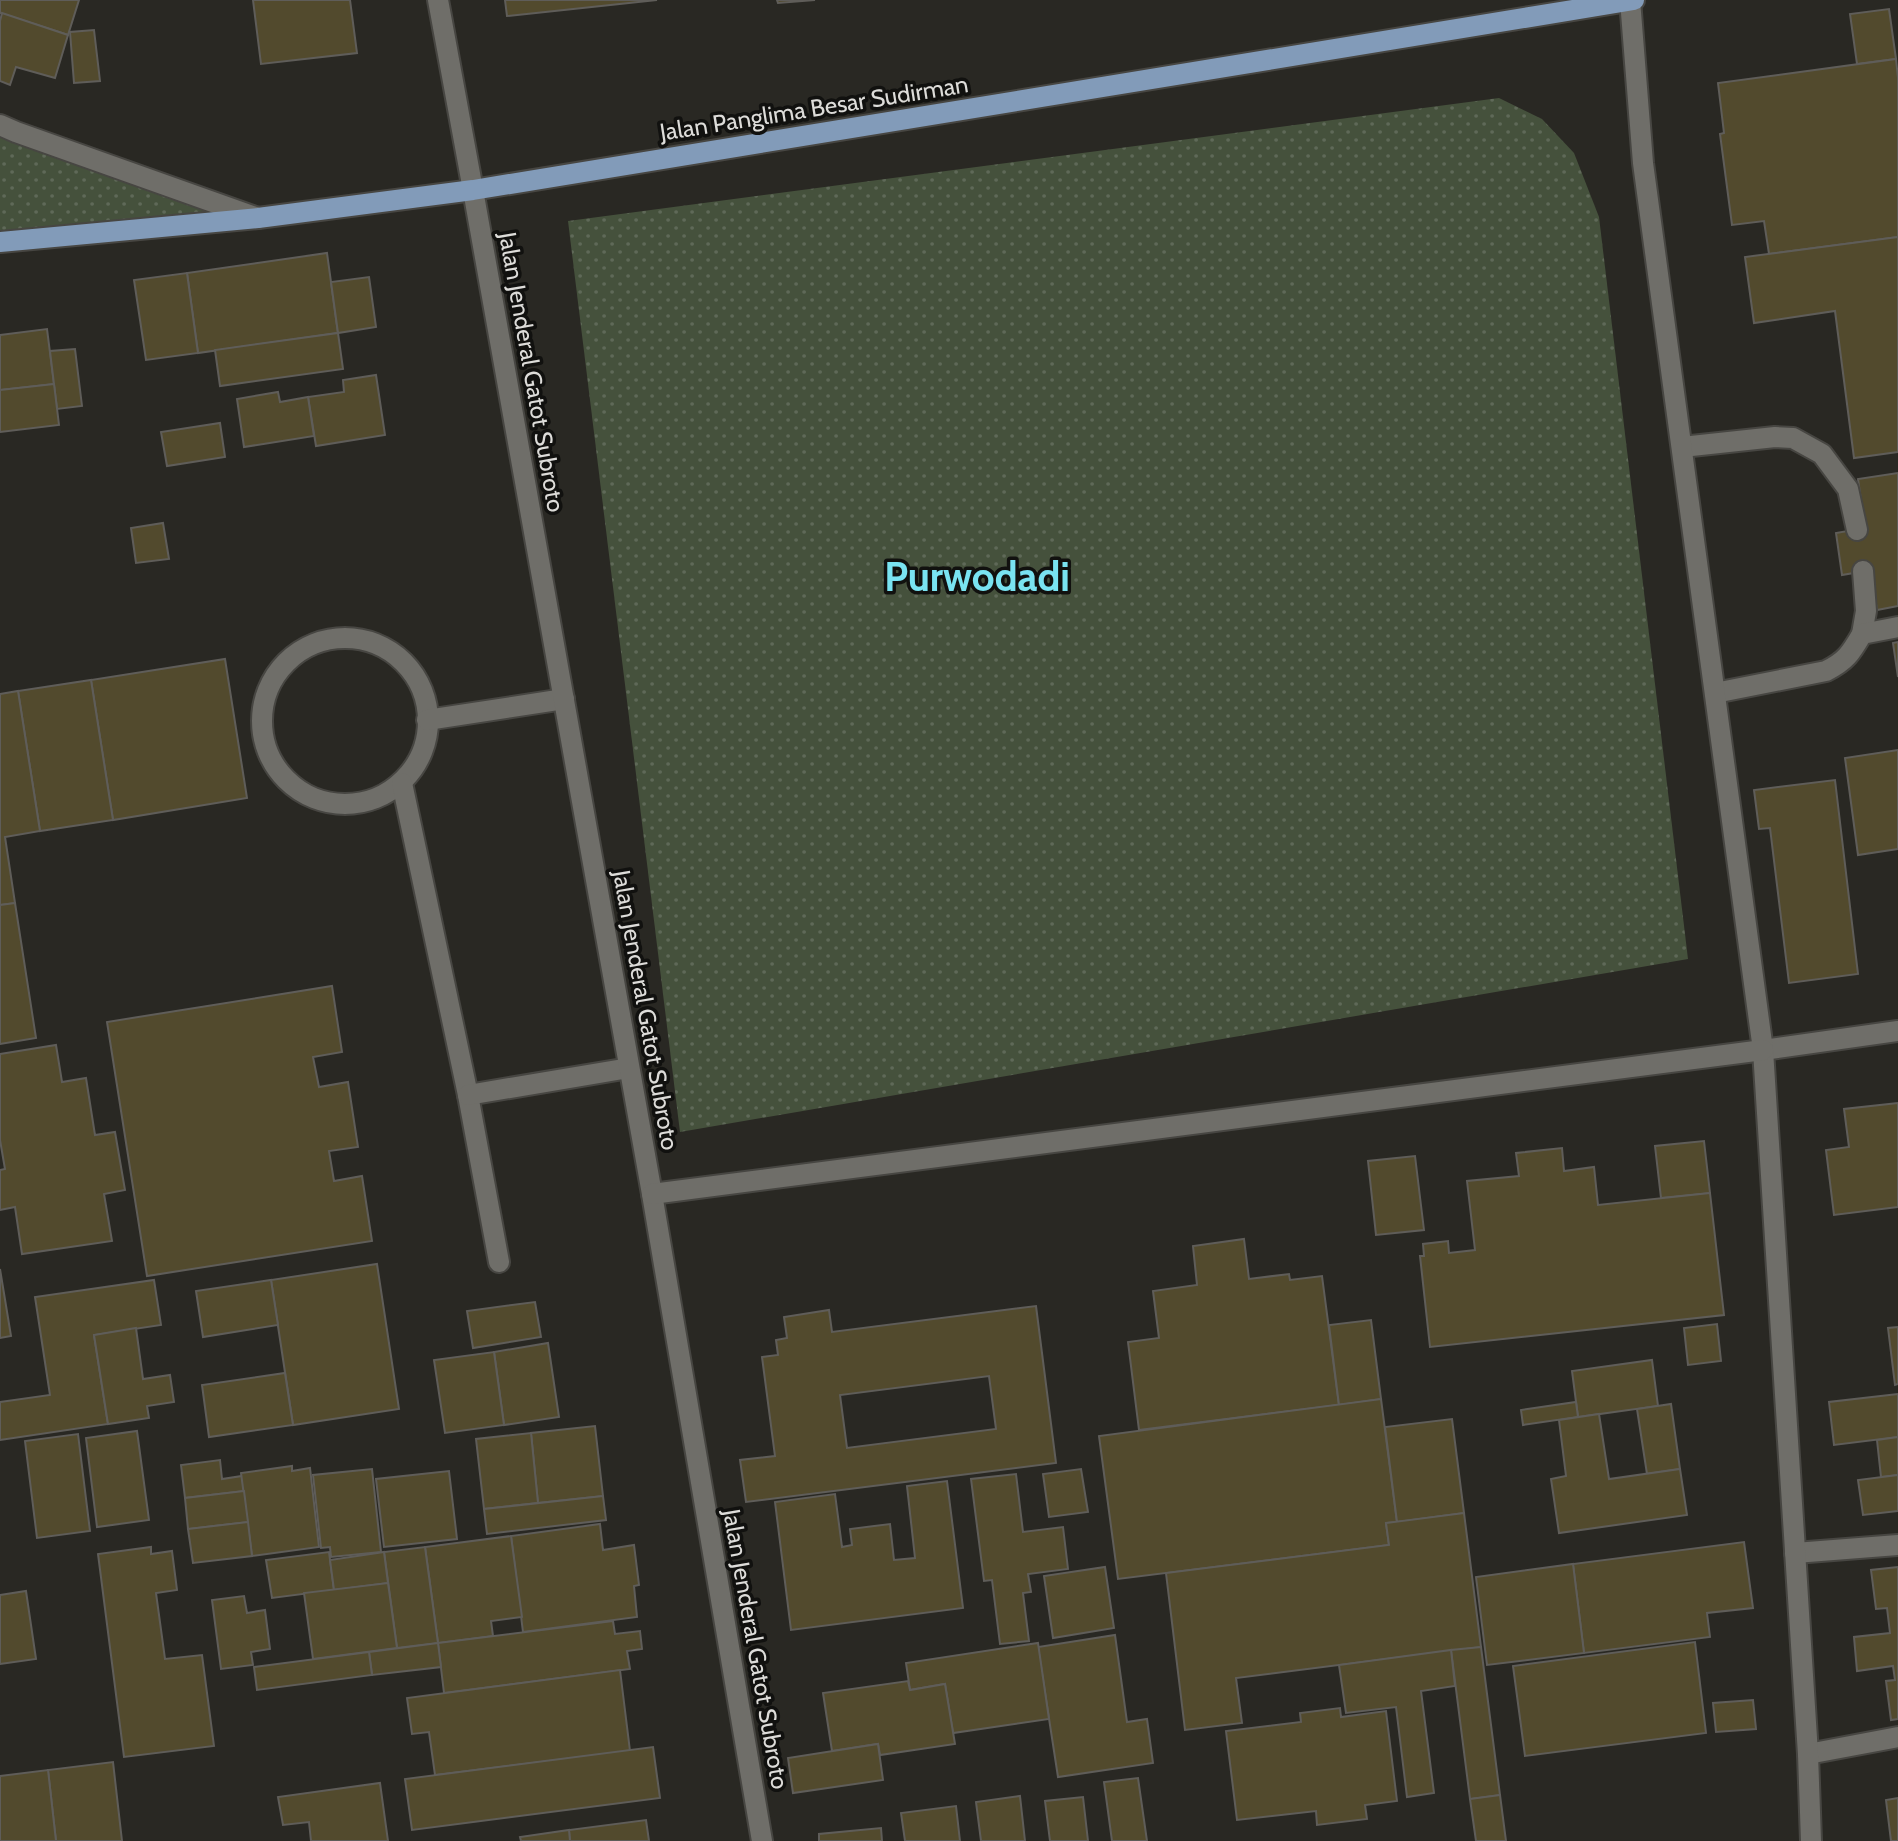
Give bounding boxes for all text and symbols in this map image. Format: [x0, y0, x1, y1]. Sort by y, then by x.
street label: Jalan Panglima Besar Sudirman [657, 69, 970, 147]
street label: Jalan Jenderal Gatot Subroto [493, 229, 571, 514]
district label: Purwodadi [884, 552, 1070, 601]
street label: Jalan Jenderal Gatot Subroto [607, 867, 685, 1152]
street label: Jalan Jenderal Gatot Subroto [717, 1506, 795, 1791]

